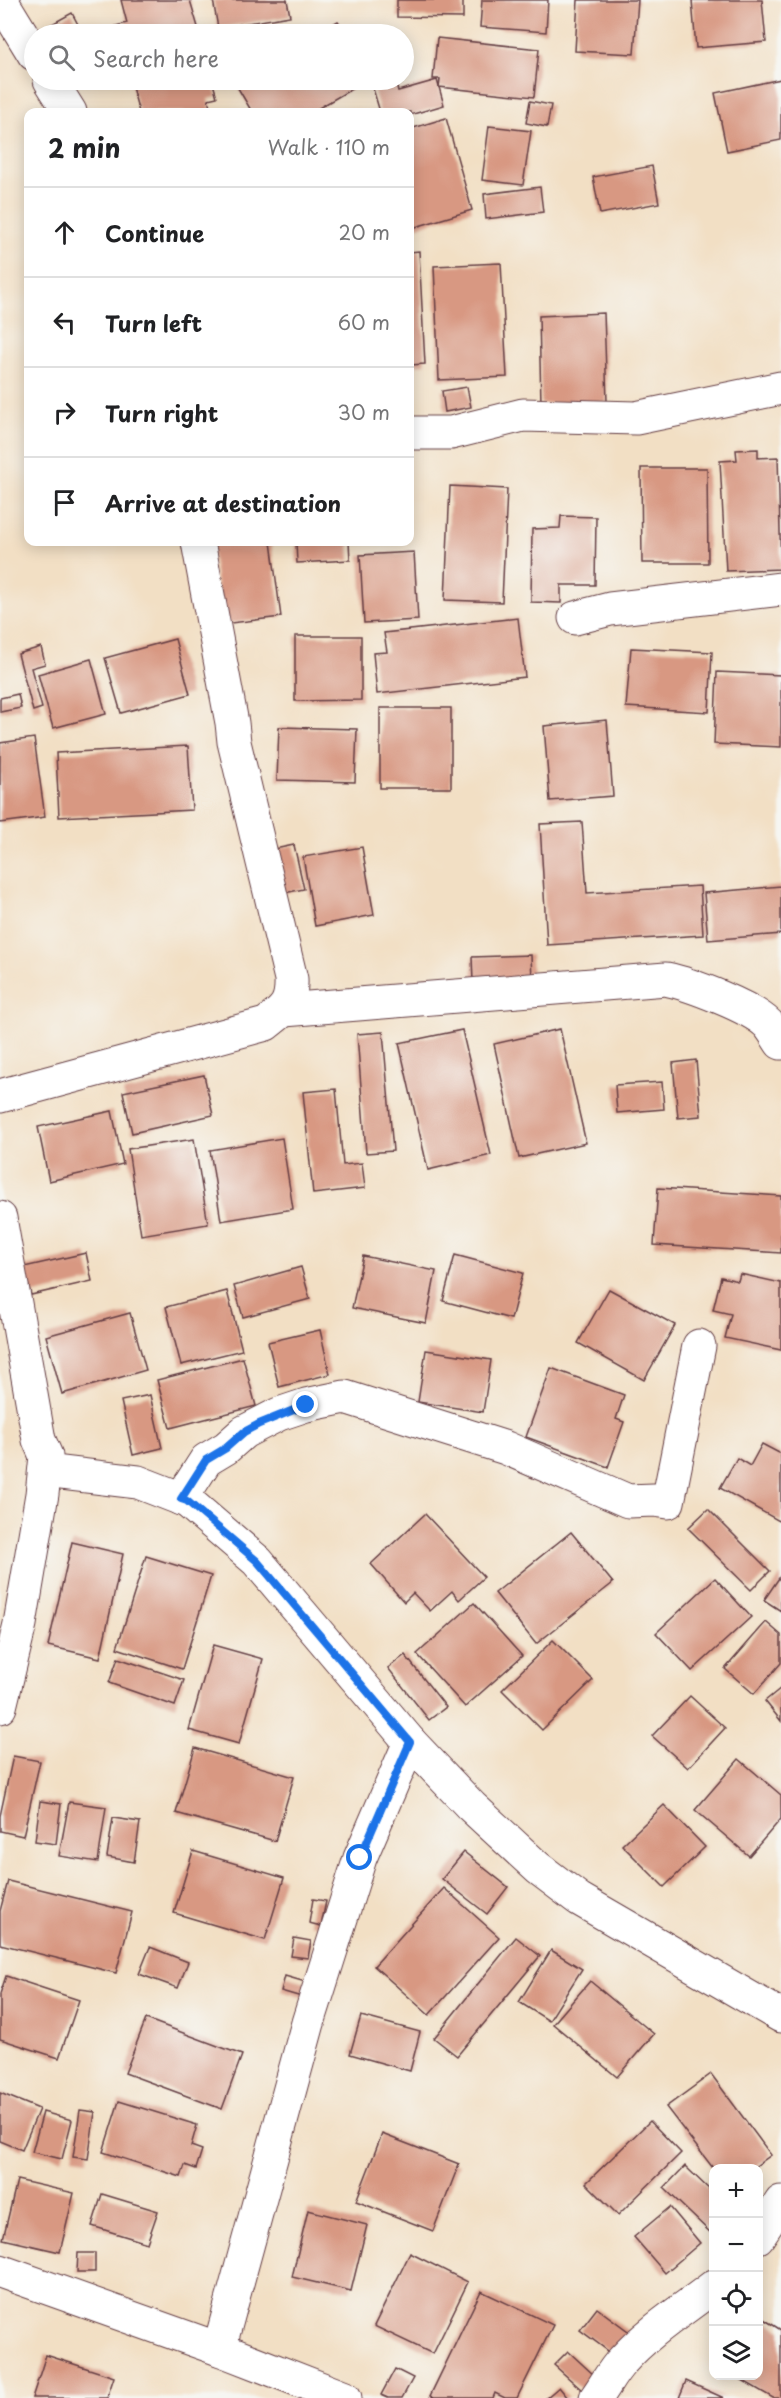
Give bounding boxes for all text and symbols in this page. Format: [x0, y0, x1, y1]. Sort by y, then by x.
search box [24, 24, 414, 90]
icon: search [45, 41, 78, 74]
text: Search here [93, 41, 219, 74]
text: 2 min [48, 128, 121, 167]
text: Walk · 110 m [268, 132, 390, 162]
icon: ahead [48, 216, 81, 249]
text: Continue [105, 216, 204, 249]
text: 20 m [338, 217, 390, 247]
icon: left [48, 306, 81, 339]
text: Turn left [105, 306, 202, 339]
text: 60 m [338, 307, 390, 337]
icon: right [48, 396, 81, 429]
text: Turn right [105, 396, 218, 429]
text: 30 m [337, 397, 390, 427]
icon: arrive [48, 486, 81, 519]
text: Arrive at destination [105, 486, 341, 519]
route end [292, 1391, 318, 1417]
route start [346, 1844, 372, 1870]
map controls [709, 2164, 763, 2380]
button: + [709, 2164, 763, 2218]
button: − [709, 2218, 763, 2272]
button: locate [709, 2272, 763, 2326]
button: layers [709, 2326, 763, 2380]

